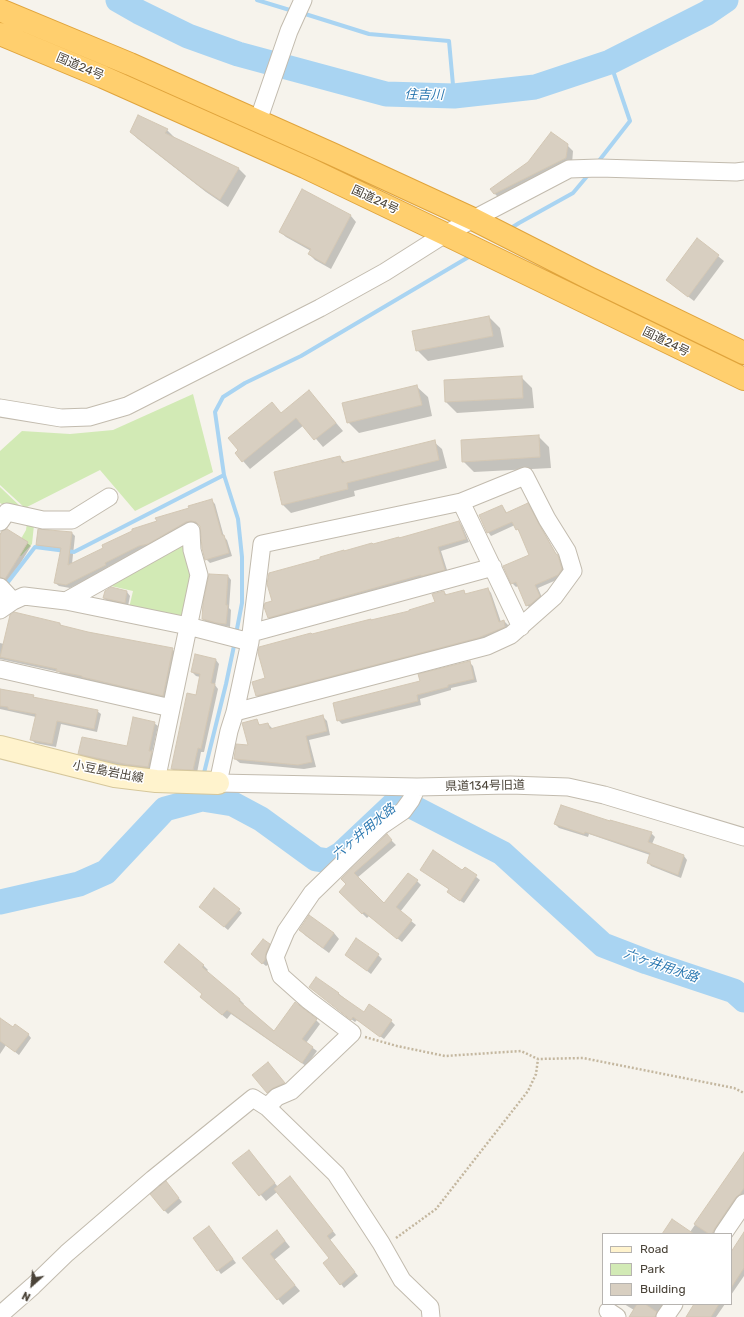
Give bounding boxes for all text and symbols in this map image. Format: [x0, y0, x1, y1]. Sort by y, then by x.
street label: 国道24号 [54, 51, 106, 83]
water label: 住吉川 [404, 87, 444, 103]
street label: 国道24号 [349, 183, 401, 217]
street label: 国道24号 [640, 324, 692, 360]
street label: 小豆島岩出線 [71, 758, 145, 786]
street label: 県道134号旧道 [445, 778, 525, 794]
water label: 六ヶ井用水路 [329, 801, 399, 863]
water label: 六ヶ井用水路 [622, 946, 700, 986]
legend [602, 1233, 732, 1305]
text: Road [640, 1242, 668, 1256]
text: Park [640, 1262, 665, 1276]
north arrow [12, 1265, 52, 1305]
text: Building [640, 1282, 686, 1296]
text: N [20, 1289, 33, 1304]

